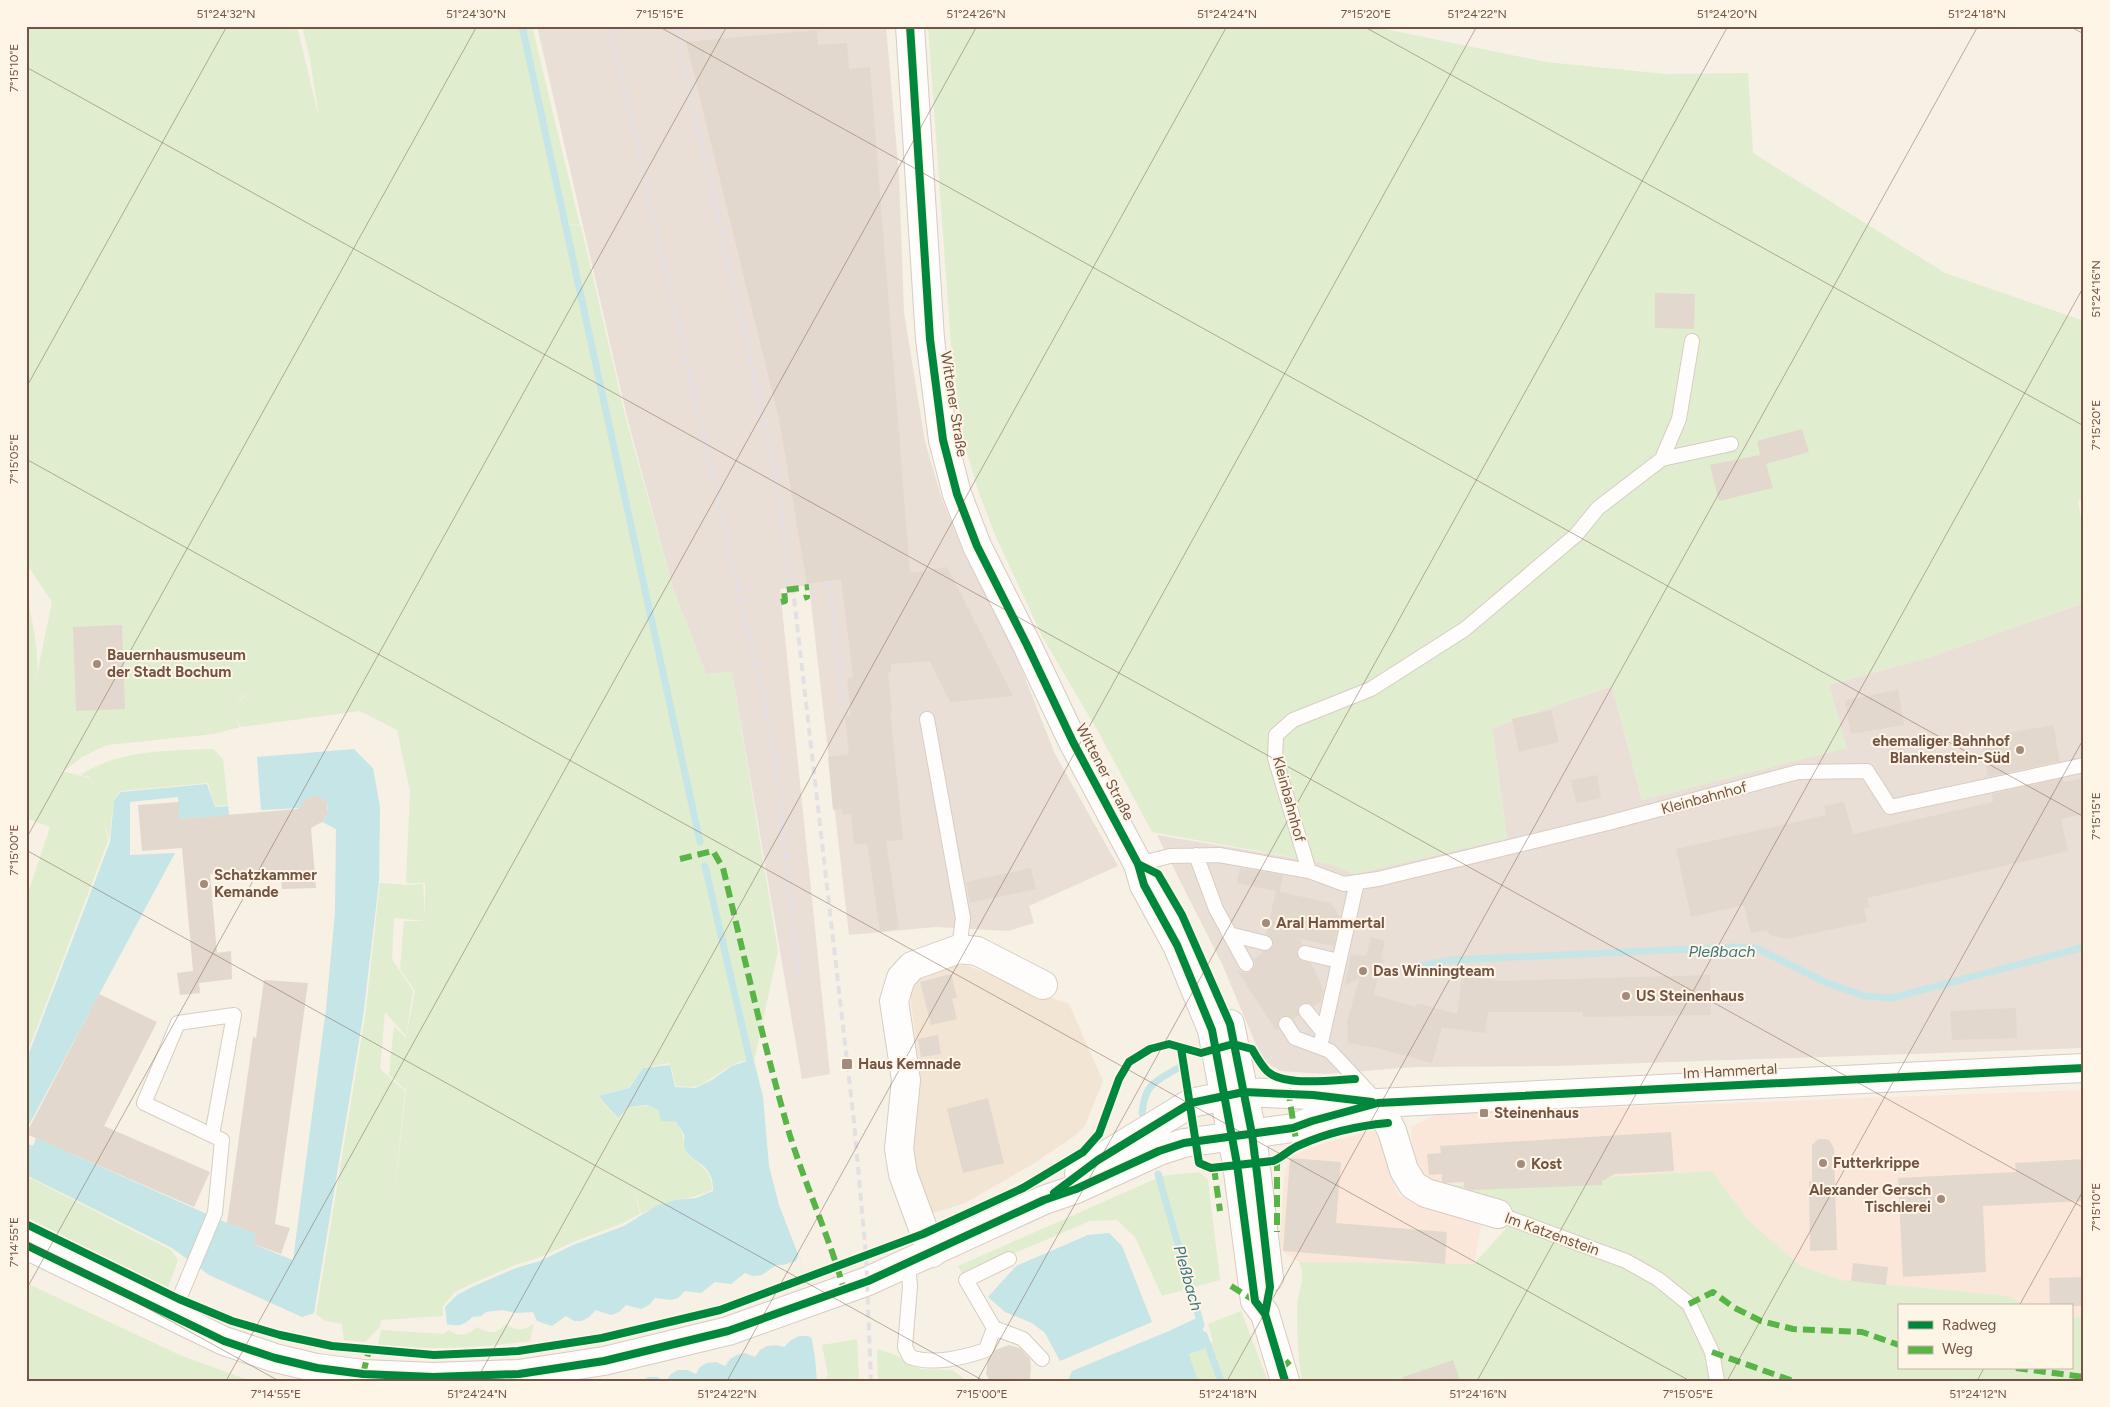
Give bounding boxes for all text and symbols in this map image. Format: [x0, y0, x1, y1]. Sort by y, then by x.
text: 51°24'32"N [196, 7, 256, 21]
text: 51°24'30"N [446, 7, 506, 21]
text: 7°15'15"E [636, 7, 684, 21]
text: 51°24'26"N [946, 7, 1006, 21]
text: 51°24'24"N [1197, 7, 1257, 21]
text: 7°15'20"E [1341, 7, 1391, 21]
text: 51°24'22"N [1447, 7, 1507, 21]
text: 51°24'20"N [1697, 7, 1757, 21]
text: 51°24'18"N [1948, 7, 2006, 21]
text: 7°15'10"E [7, 44, 21, 92]
text: 51°24'16"N [2089, 260, 2103, 318]
street label: Wittener Straße [937, 350, 971, 458]
text: 7°15'20"E [2089, 400, 2103, 450]
text: 7°15'05"E [7, 434, 21, 484]
place label: Bauernhausmuseum der Stadt Bochum [107, 646, 246, 681]
marker: Bauernhausmuseum der Stadt Bochum [91, 658, 103, 670]
street label: Wittener Straße [1072, 721, 1138, 823]
place label: ehemaliger Bahnhof Blankenstein-Süd [1872, 732, 2010, 767]
marker: ehemaliger Bahnhof Blankenstein-Süd [2014, 744, 2026, 756]
street label: Kleinbahnhof [1269, 754, 1309, 844]
street label: Kleinbahnhof [1659, 778, 1749, 818]
text: 7°15'15"E [2089, 792, 2103, 840]
text: 7°15'00"E [7, 824, 21, 876]
place label: Schatzkammer Kemande [214, 866, 317, 901]
marker: Schatzkammer Kemande [198, 878, 210, 890]
place label: Aral Hammertal [1276, 914, 1385, 932]
marker: Aral Hammertal [1260, 917, 1272, 929]
water label: Pleßbach [1688, 942, 1756, 961]
place label: Das Winningteam [1373, 962, 1495, 980]
marker: Das Winningteam [1357, 965, 1369, 977]
place label: US Steinenhaus [1636, 987, 1744, 1005]
marker: US Steinenhaus [1620, 990, 1632, 1002]
place label: Haus Kemnade [858, 1055, 962, 1073]
marker: Haus Kemnade [840, 1057, 854, 1071]
street label: Im Hammertal [1682, 1060, 1778, 1082]
place label: Steinenhaus [1494, 1104, 1579, 1122]
marker: Steinenhaus [1478, 1107, 1490, 1119]
place label: Futterkrippe [1833, 1154, 1920, 1172]
place label: Kost [1531, 1155, 1562, 1173]
marker: Futterkrippe [1817, 1157, 1829, 1169]
marker: Kost [1515, 1158, 1527, 1170]
place label: Alexander Gersch Tischlerei [1809, 1181, 1931, 1216]
text: 7°15'10"E [2089, 1183, 2103, 1231]
marker: Alexander Gersch Tischlerei [1935, 1193, 1947, 1205]
street label: Im Katzenstein [1502, 1209, 1602, 1259]
text: 7°14'55"E [7, 1217, 21, 1267]
water label: Pleßbach [1170, 1243, 1206, 1313]
legend [1898, 1304, 2072, 1370]
text: Radweg [1942, 1316, 1996, 1334]
text: Weg [1942, 1340, 1973, 1358]
text: 7°14'55"E [251, 1387, 301, 1401]
text: 51°24'24"N [447, 1387, 507, 1401]
text: 51°24'22"N [697, 1387, 757, 1401]
text: 7°15'00"E [956, 1387, 1008, 1401]
text: 51°24'18"N [1199, 1387, 1257, 1401]
text: 51°24'16"N [1449, 1387, 1507, 1401]
text: 7°15'05"E [1663, 1387, 1713, 1401]
text: 51°24'12"N [1949, 1387, 2007, 1401]

